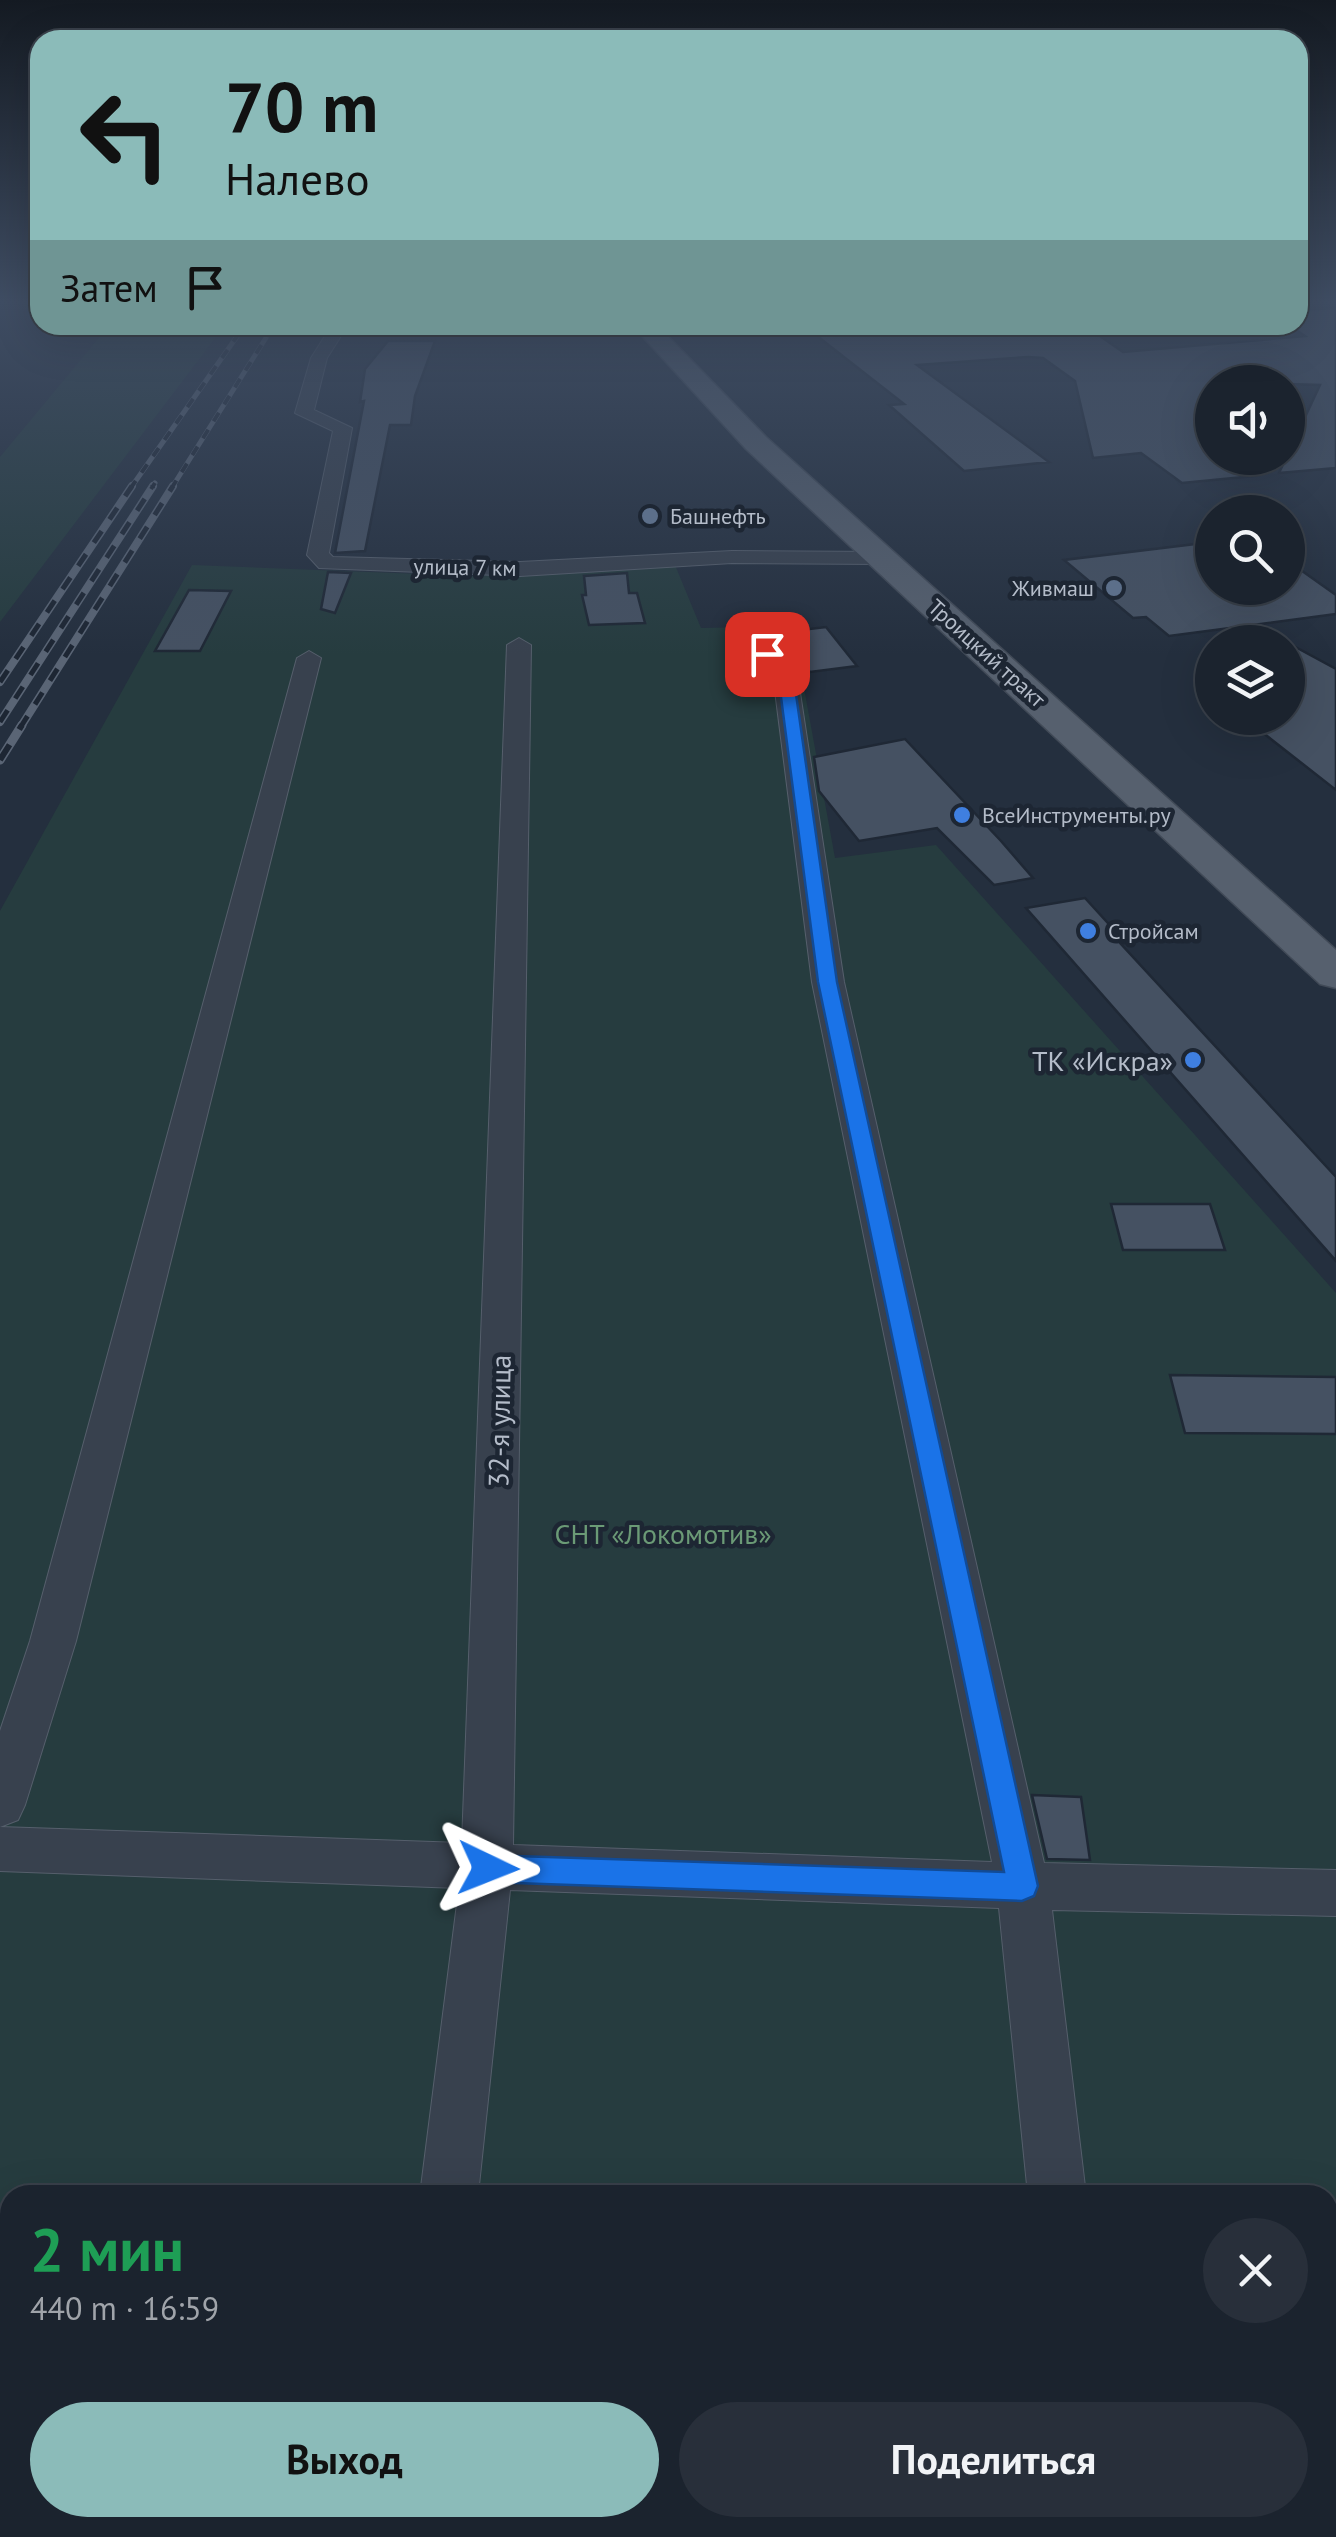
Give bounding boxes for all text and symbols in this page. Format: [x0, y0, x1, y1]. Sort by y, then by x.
text: 70 m [225, 61, 378, 151]
icon: left [60, 70, 190, 200]
text: Налево [225, 149, 370, 207]
icon: arrive [178, 260, 233, 315]
text: Затем [60, 263, 158, 312]
map controls [1195, 365, 1305, 735]
button: sound [1195, 365, 1305, 475]
button: search [1195, 495, 1305, 605]
place label: Башнефть [670, 502, 766, 530]
marker: Башнефть [639, 505, 661, 527]
street label: улица 7 км [413, 552, 517, 582]
place label: Живмаш [1011, 574, 1094, 602]
marker: Живмаш [1103, 577, 1125, 599]
street label: Троицкий тракт [923, 593, 1052, 713]
pin [725, 612, 810, 697]
button: layers [1195, 625, 1305, 735]
icon: arrive [740, 627, 795, 682]
place label: ВсеИнструменты.ру [982, 801, 1171, 829]
marker: ВсеИнструменты.ру [951, 804, 973, 826]
place label: Стройсам [1108, 917, 1199, 945]
marker: Стройсам [1077, 920, 1099, 942]
place label: ТК «Искра» [1032, 1042, 1173, 1079]
marker: ТК «Искра» [1182, 1049, 1204, 1071]
street label: 32-я улица [479, 1354, 519, 1488]
park label: СНТ «Локомотив» [554, 1515, 772, 1552]
position arrow [436, 1816, 540, 1920]
text: 2 мин [30, 2210, 184, 2288]
button: close [1203, 2218, 1308, 2323]
text: 440 m · 16:59 [30, 2287, 219, 2329]
button: Выход [30, 2402, 659, 2517]
button: Поделиться [679, 2402, 1308, 2517]

